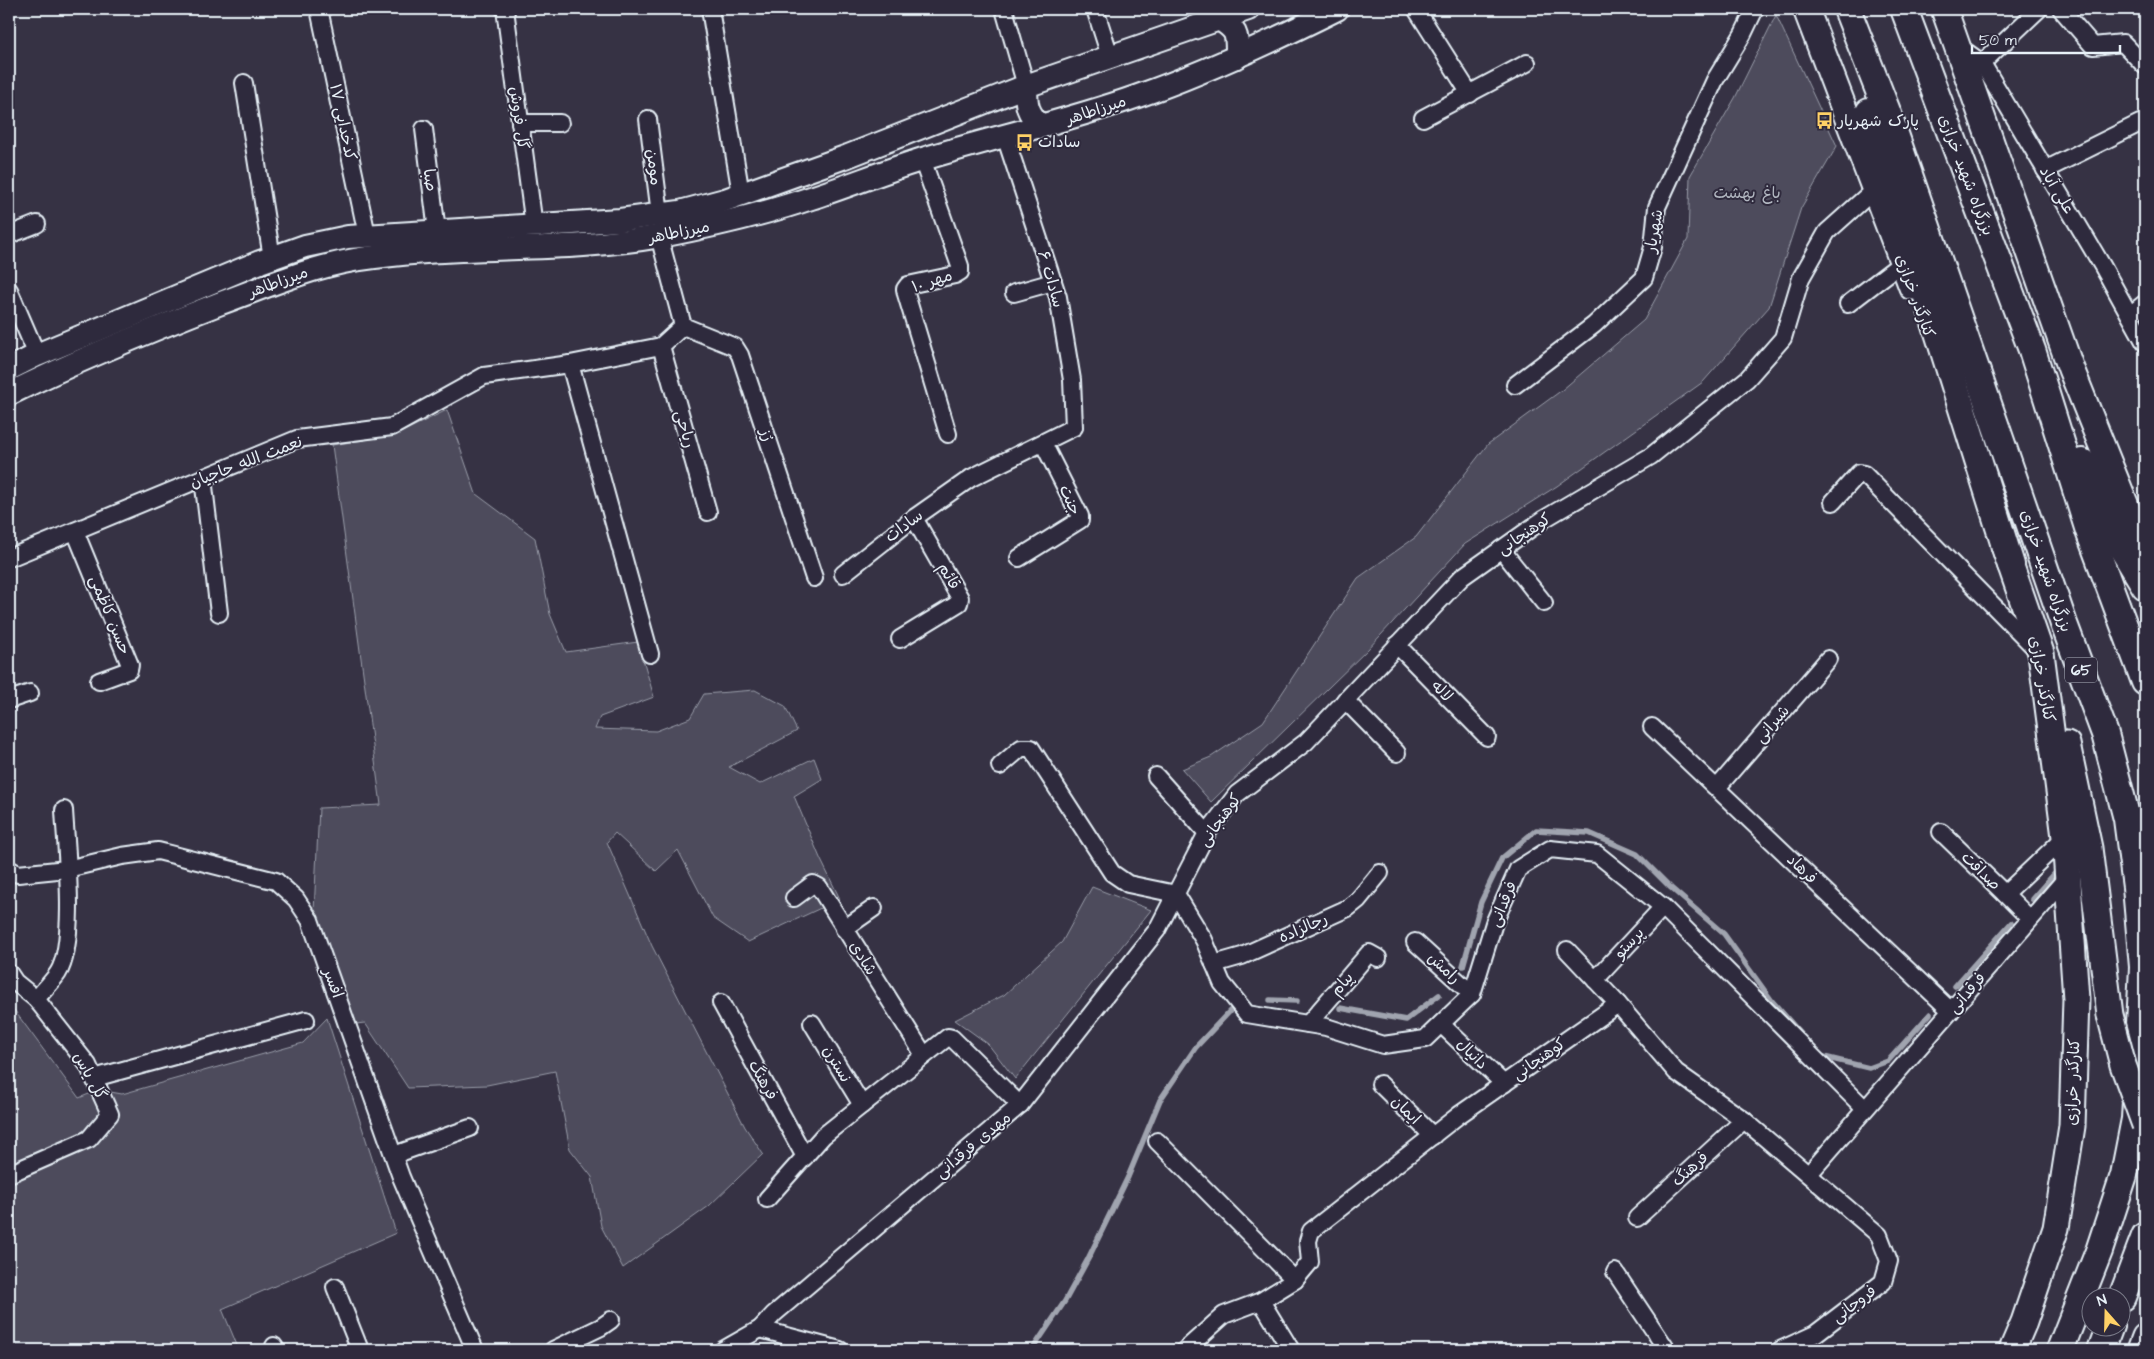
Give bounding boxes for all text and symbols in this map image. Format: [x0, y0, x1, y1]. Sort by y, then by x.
scale bar [1972, 22, 2119, 54]
text: 50 m [1979, 30, 2017, 51]
street label: کدخدایی ۱۷ [324, 82, 362, 163]
street label: گل فروش [504, 85, 534, 151]
street label: میرزاطاهر [1061, 90, 1129, 131]
place label: پارک شهریار [1836, 110, 1919, 132]
bus stop icon: پارک شهریار [1814, 111, 1834, 131]
street label: بزرگراه شهید خرازی [1933, 111, 1999, 239]
place label: سادات [1038, 131, 1081, 153]
bus stop icon: سادات [1014, 132, 1034, 152]
street label: مومن [641, 148, 667, 186]
street label: علی آباد [2034, 162, 2080, 218]
street label: صبا [418, 167, 442, 193]
park label: باغ بهشت [1713, 182, 1781, 204]
street label: شهریار [1639, 208, 1669, 256]
street label: میرزاطاهر [644, 215, 712, 249]
street label: سادات ۶ [1032, 248, 1070, 310]
street label: کنارگذر خرازی [1890, 251, 1940, 341]
street label: میرزاطاهر [243, 261, 311, 304]
street label: مهر ۱۰ [909, 264, 955, 298]
street label: ریاحی [669, 408, 701, 450]
street label: رُز [754, 424, 779, 444]
street label: نعمت الله حاجیان [187, 430, 305, 494]
street label: جنت [1054, 481, 1086, 519]
street label: سادات [880, 504, 928, 548]
street label: بزرگراه شهید خرازی [2015, 507, 2077, 635]
street label: کوهنجانی [1493, 508, 1555, 560]
street label: قائم [932, 558, 965, 594]
street label: حسن کاظمی [84, 572, 136, 658]
street label: کنارگذر خرازی [2024, 634, 2060, 724]
road number: 65 [2065, 658, 2097, 682]
street label: لاله [1426, 675, 1458, 707]
street label: شیرانی [1749, 700, 1795, 748]
street label: کوهنجانی [1193, 789, 1247, 851]
street label: صداقت [1956, 847, 2006, 895]
street label: فرهاد [1782, 849, 1822, 889]
street label: فرقدانی [1484, 878, 1522, 930]
street label: رجالزاده [1275, 908, 1331, 948]
street label: پرستو [1608, 922, 1649, 964]
street label: شادی [844, 937, 882, 979]
street label: رامش [1423, 947, 1465, 989]
street label: افسر [317, 963, 349, 1001]
street label: پیام [1325, 967, 1359, 1001]
street label: فرقدانی [1943, 968, 1991, 1018]
street label: دانیال [1451, 1033, 1493, 1075]
street label: کوهنجانی [1508, 1033, 1570, 1085]
street label: کنارگذر خرازی [2060, 1038, 2086, 1126]
street label: نسترن [817, 1041, 857, 1087]
street label: گل یاس [68, 1048, 112, 1104]
street label: فرهنگ [743, 1056, 783, 1104]
street label: ایمان [1386, 1091, 1426, 1129]
street label: مهدی فرقدانی [930, 1107, 1016, 1183]
street label: فرهنگ [1667, 1147, 1713, 1191]
street label: فروجانی [1827, 1280, 1881, 1328]
north arrow [2082, 1286, 2132, 1336]
text: N [2094, 1290, 2110, 1312]

